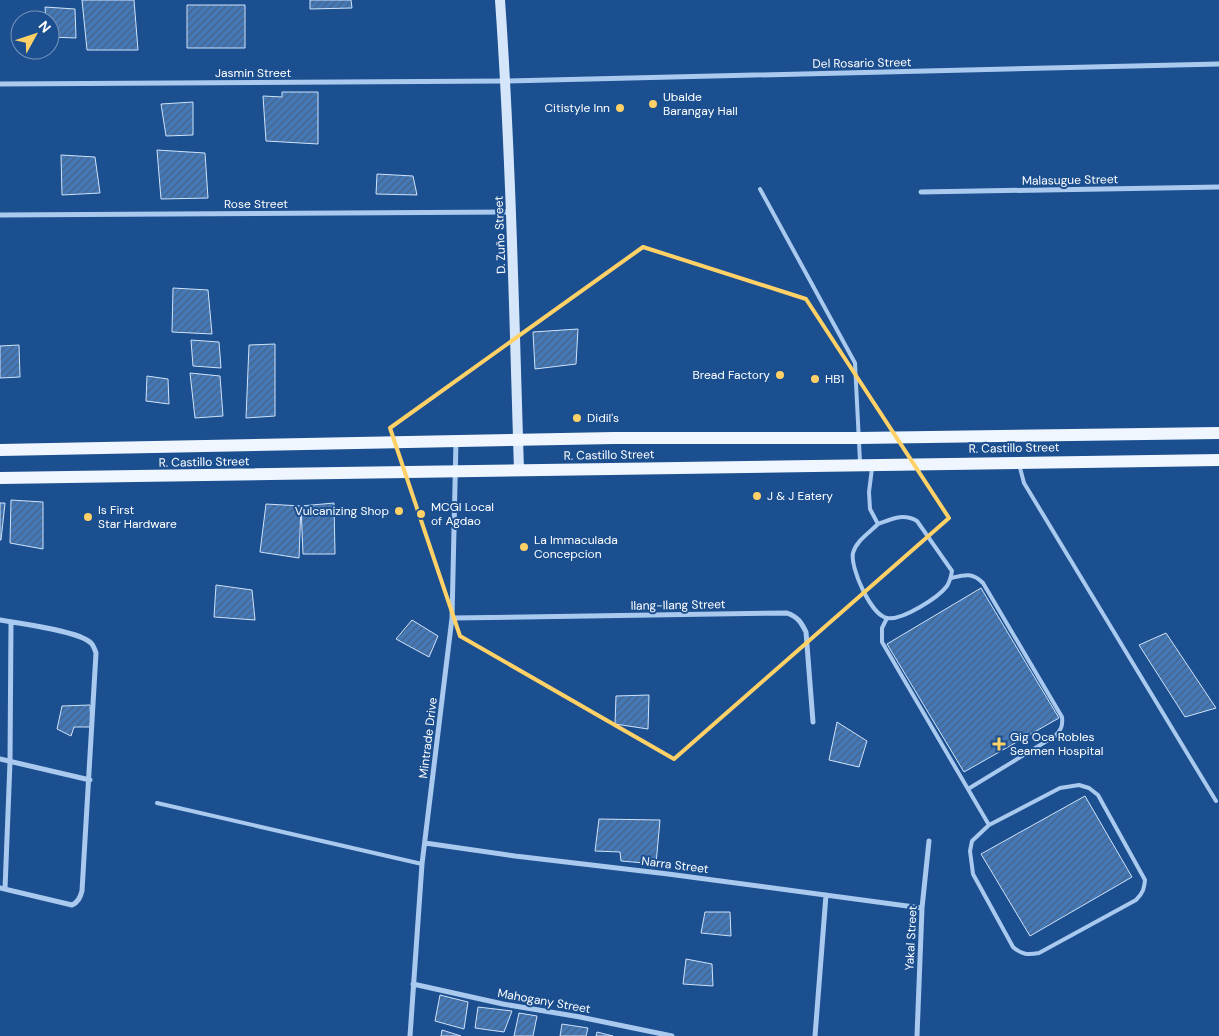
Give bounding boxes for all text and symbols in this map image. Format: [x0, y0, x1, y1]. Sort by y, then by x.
north arrow [10, 10, 60, 60]
text: N [35, 17, 55, 36]
street label: Del Rosario Street [812, 54, 912, 72]
street label: Jasmin Street [215, 65, 291, 81]
place label: Ubalde Barangay Hall [663, 89, 738, 119]
marker: Ubalde Barangay Hall [647, 98, 659, 110]
place label: Citistyle Inn [545, 100, 610, 116]
marker: Citistyle Inn [614, 102, 626, 114]
street label: Malasugue Street [1022, 171, 1119, 189]
street label: D. Zuño Street [491, 195, 509, 274]
street label: Rose Street [224, 196, 288, 212]
place label: Bread Factory [692, 367, 770, 383]
marker: Bread Factory [774, 369, 786, 381]
place label: HB1 [825, 371, 844, 387]
marker: HB1 [809, 373, 821, 385]
place label: Didil's [587, 410, 619, 426]
marker: Didil's [571, 412, 583, 424]
street label: R. Castillo Street [968, 439, 1060, 457]
street label: R. Castillo Street [563, 446, 655, 464]
street label: R. Castillo Street [158, 453, 250, 471]
place label: J & J Eatery [767, 488, 833, 504]
marker: J & J Eatery [751, 490, 763, 502]
place label: MCGI Local of Agdao [431, 499, 494, 529]
place label: Is First Star Hardware [98, 502, 177, 532]
place label: Vulcanizing Shop [295, 503, 389, 519]
marker: Vulcanizing Shop [393, 505, 405, 517]
marker: MCGI Local of Agdao [415, 508, 427, 520]
marker: Is First Star Hardware [82, 511, 94, 523]
place label: La Immaculada Concepcion [534, 532, 618, 562]
marker: La Immaculada Concepcion [518, 541, 530, 553]
street label: Ilang-Ilang Street [630, 596, 726, 614]
street label: Mintrade Drive [415, 696, 441, 779]
place label: Gig Oca Robles Seamen Hospital [1010, 729, 1104, 759]
marker: Gig Oca Robles Seamen Hospital [992, 737, 1006, 751]
street label: Narra Street [641, 853, 710, 877]
street label: Yakal Street [901, 905, 921, 971]
street label: Mahogany Street [496, 985, 592, 1017]

